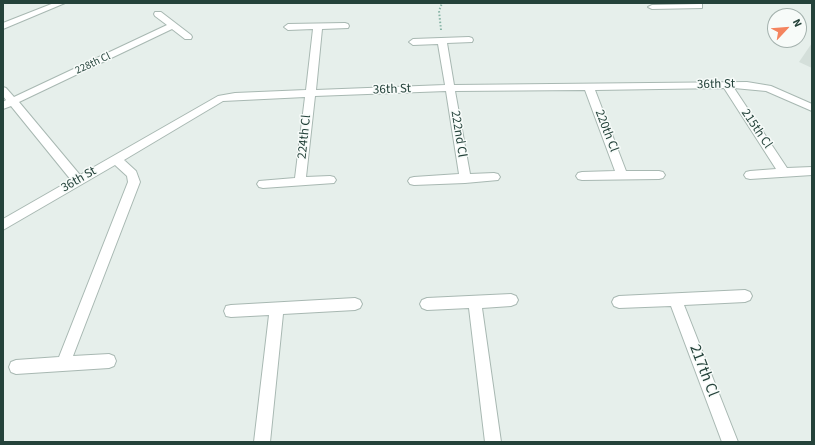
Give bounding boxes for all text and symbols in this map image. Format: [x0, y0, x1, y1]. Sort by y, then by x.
north arrow [767, 8, 807, 48]
text: N [789, 16, 806, 30]
street label: 228th Cl [73, 50, 113, 78]
street label: 36th St [697, 77, 735, 93]
street label: 36th St [373, 82, 411, 98]
street label: 215th Cl [737, 106, 775, 152]
street label: 220th Cl [591, 108, 621, 154]
street label: 222nd Cl [447, 110, 469, 158]
street label: 224th Cl [295, 114, 315, 160]
street label: 36th St [59, 164, 99, 196]
street label: 217th Cl [684, 342, 722, 400]

